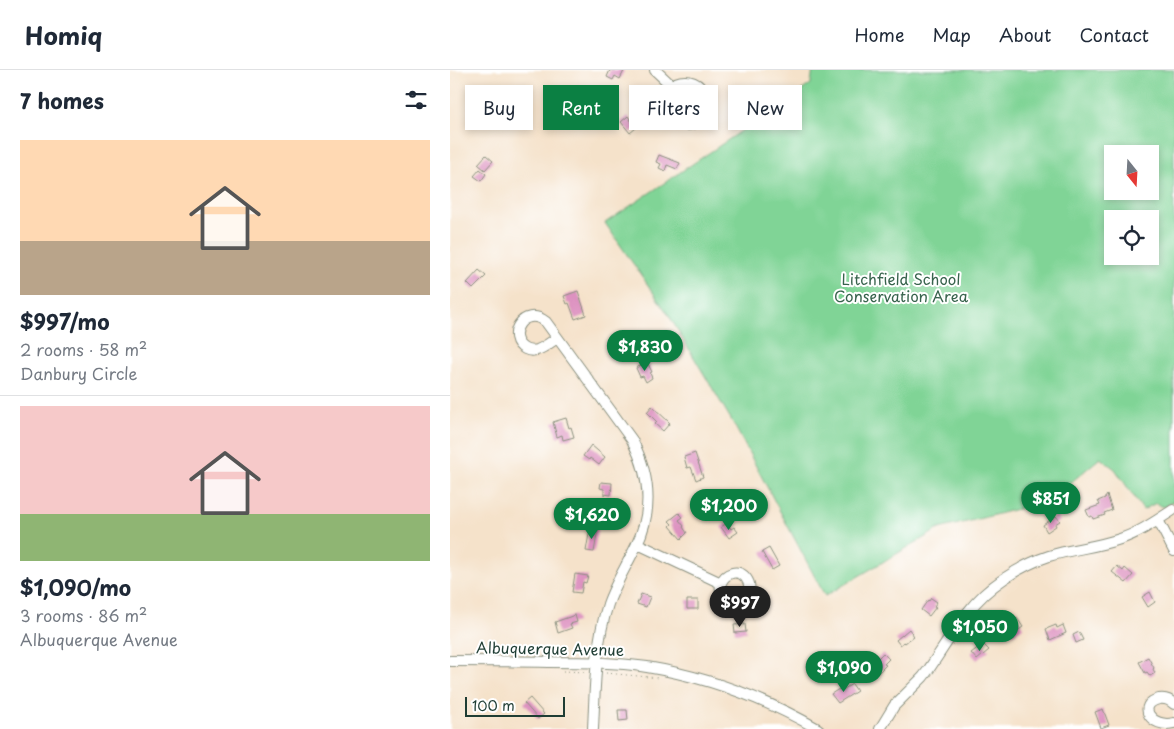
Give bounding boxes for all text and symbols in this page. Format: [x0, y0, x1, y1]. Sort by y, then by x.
text: Homiq [25, 17, 102, 53]
text: Home [854, 21, 904, 48]
text: Map [932, 21, 971, 48]
text: About [999, 21, 1051, 48]
text: Contact [1079, 21, 1149, 48]
text: 7 homes [20, 84, 104, 116]
chip: Buy [465, 85, 533, 130]
chip: Rent [543, 85, 619, 130]
chip: Filters [629, 85, 718, 130]
chip: New [728, 85, 802, 130]
icon: filters [402, 86, 430, 114]
north arrow [1104, 145, 1159, 200]
map controls [1104, 145, 1159, 265]
icon: home [180, 173, 270, 263]
button: locate [1104, 210, 1159, 265]
park label: Litchfield School Conservation Area [834, 267, 969, 307]
text: $997/mo [20, 305, 109, 337]
pin: $1,830 [604, 330, 686, 372]
text: $1,830 [618, 334, 672, 358]
text: 2 rooms · 58 m² [20, 337, 147, 361]
text: Danbury Circle [20, 361, 137, 385]
icon: home [180, 438, 270, 528]
pin: $851 [1021, 482, 1081, 524]
text: $851 [1032, 486, 1070, 510]
pin: $1,200 [688, 488, 770, 531]
text: $1,200 [701, 493, 757, 517]
pin: $1,620 [551, 498, 633, 540]
text: $1,620 [565, 502, 619, 526]
text: $1,090/mo [20, 571, 131, 603]
pin: $997 [710, 586, 770, 628]
text: $997 [721, 590, 759, 614]
text: 3 rooms · 86 m² [20, 603, 147, 627]
pin: $1,050 [939, 610, 1021, 652]
text: $1,050 [952, 614, 1008, 638]
text: Albuquerque Avenue [20, 627, 178, 651]
street label: Albuquerque Avenue [476, 635, 624, 661]
pin: $1,090 [803, 650, 885, 693]
text: $1,090 [817, 655, 871, 679]
scale bar [465, 694, 565, 717]
text: 100 m [472, 695, 515, 716]

